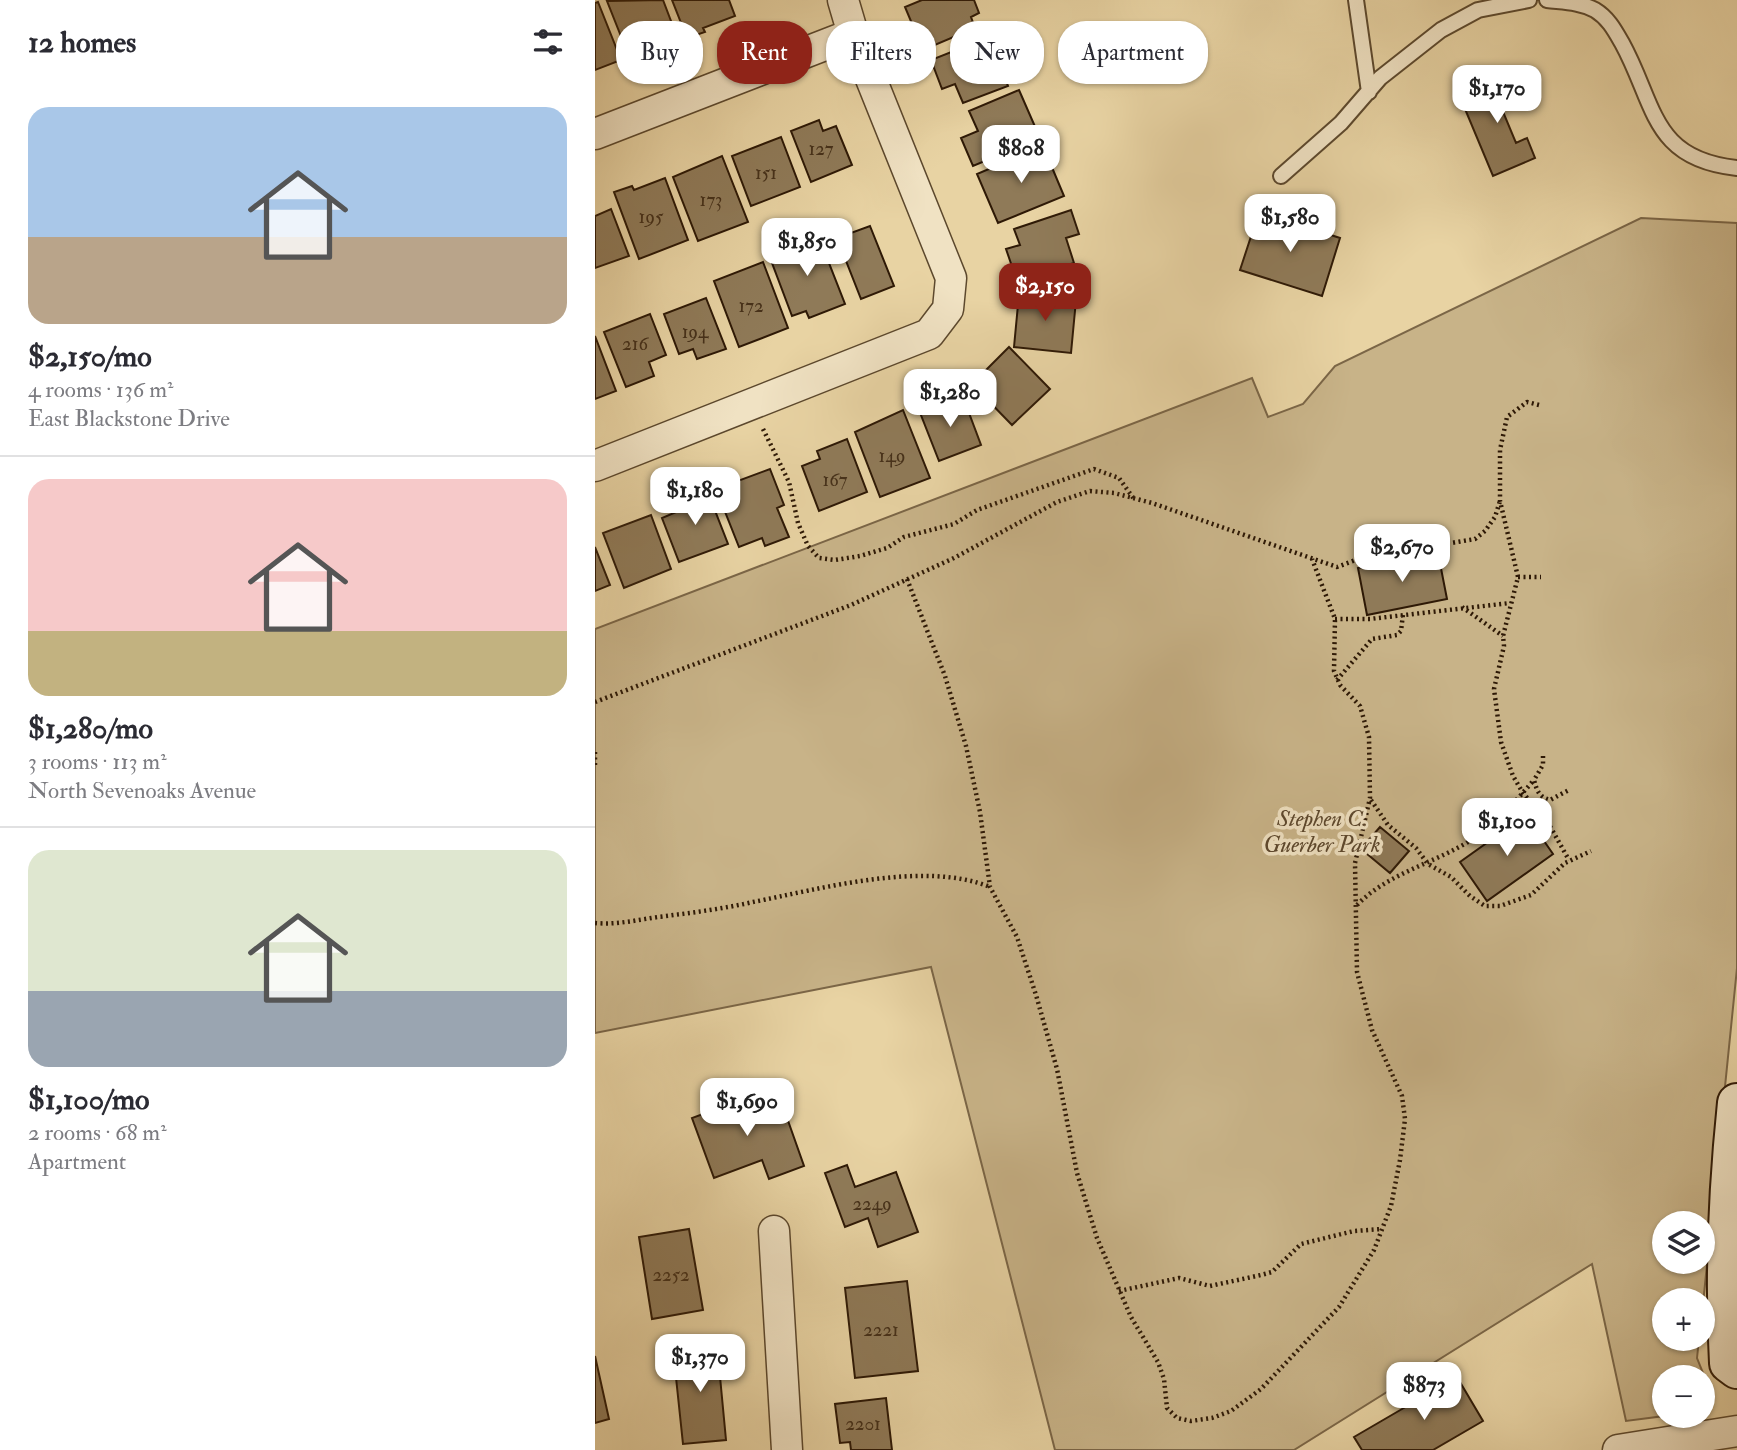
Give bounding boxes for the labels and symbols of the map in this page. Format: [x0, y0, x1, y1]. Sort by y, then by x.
pin: $1,170 [1440, 66, 1554, 125]
pin: $808 [980, 125, 1062, 185]
house number: 127 [808, 137, 834, 161]
house number: 151 [755, 161, 777, 185]
house number: 173 [700, 188, 722, 212]
pin: $1,580 [1233, 194, 1347, 254]
house number: 195 [639, 205, 664, 229]
pin: $1,850 [750, 218, 864, 278]
pin: $2,150 [988, 264, 1102, 323]
house number: 172 [738, 294, 764, 318]
house number: 194 [682, 320, 709, 344]
house number: 216 [622, 332, 649, 356]
pin: $1,280 [893, 370, 1007, 429]
house number: 149 [879, 444, 905, 468]
pin: $1,180 [638, 468, 752, 527]
house number: 167 [823, 468, 848, 492]
pin: $2,670 [1345, 524, 1459, 584]
pin: $1,100 [1450, 798, 1564, 858]
park label: Stephen C. Guerber Park [1264, 804, 1380, 859]
pin: $1,690 [690, 1078, 804, 1138]
house number: 2249 [852, 1192, 892, 1216]
house number: 2252 [652, 1263, 690, 1287]
house number: 2221 [863, 1318, 899, 1342]
pin: $1,370 [643, 1334, 757, 1394]
pin: $873 [1383, 1362, 1465, 1422]
house number: 2201 [845, 1412, 881, 1436]

